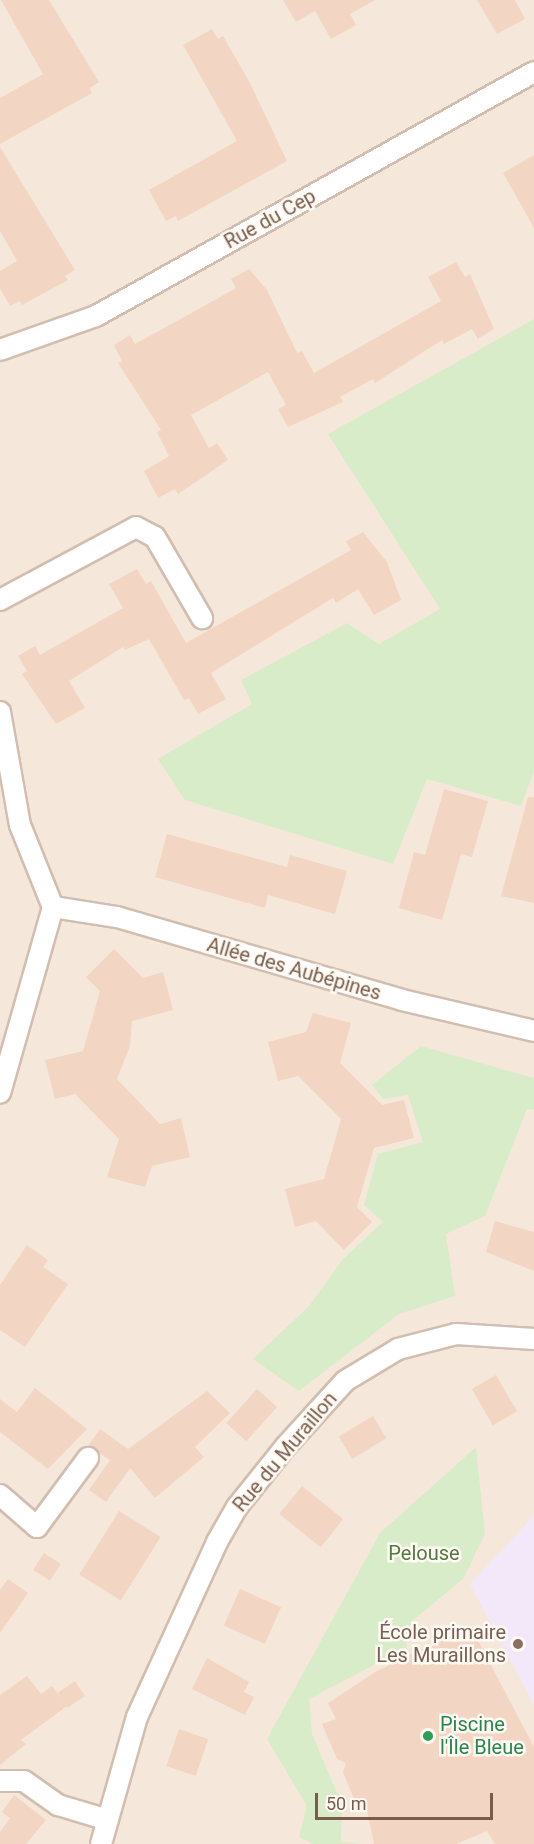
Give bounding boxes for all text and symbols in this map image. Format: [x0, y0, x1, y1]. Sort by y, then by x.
street label: Rue du Cep [220, 184, 320, 254]
street label: Allée des Aubépines [204, 933, 384, 1005]
street label: Rue du Muraillon [228, 1387, 342, 1517]
park label: Pelouse [388, 1541, 460, 1565]
place label: École primaire Les Muraillons [376, 1620, 506, 1667]
marker: École primaire Les Muraillons [511, 1637, 525, 1651]
place label: Piscine l'Île Bleue [440, 1712, 524, 1759]
marker: Piscine l'Île Bleue [421, 1729, 435, 1743]
scale bar [318, 1781, 496, 1819]
text: 50 m [326, 1793, 366, 1814]

